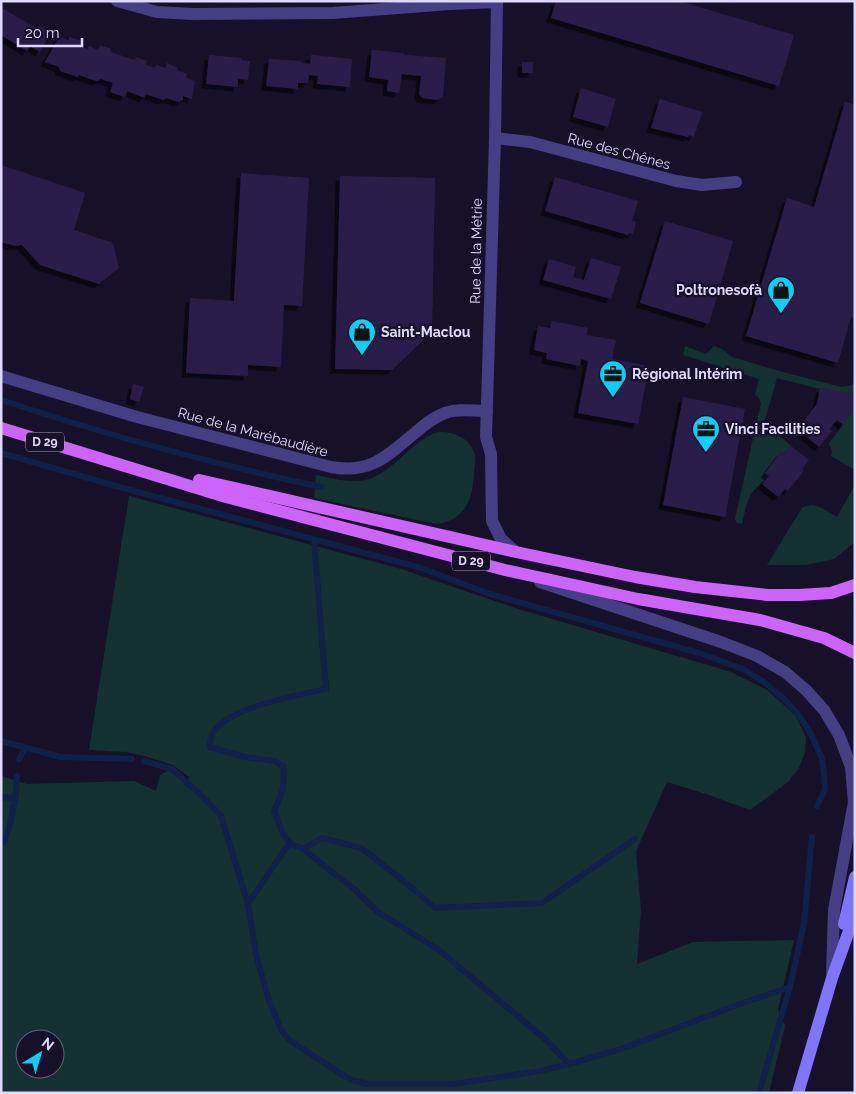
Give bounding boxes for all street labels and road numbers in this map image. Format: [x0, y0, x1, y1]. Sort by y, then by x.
street label: Rue des Chênes [566, 130, 672, 172]
street label: Rue de la Métrie [467, 198, 485, 304]
street label: Rue de la Marébaudière [176, 404, 330, 460]
road number: D 29 [26, 432, 64, 452]
road number: D 29 [452, 552, 490, 570]

